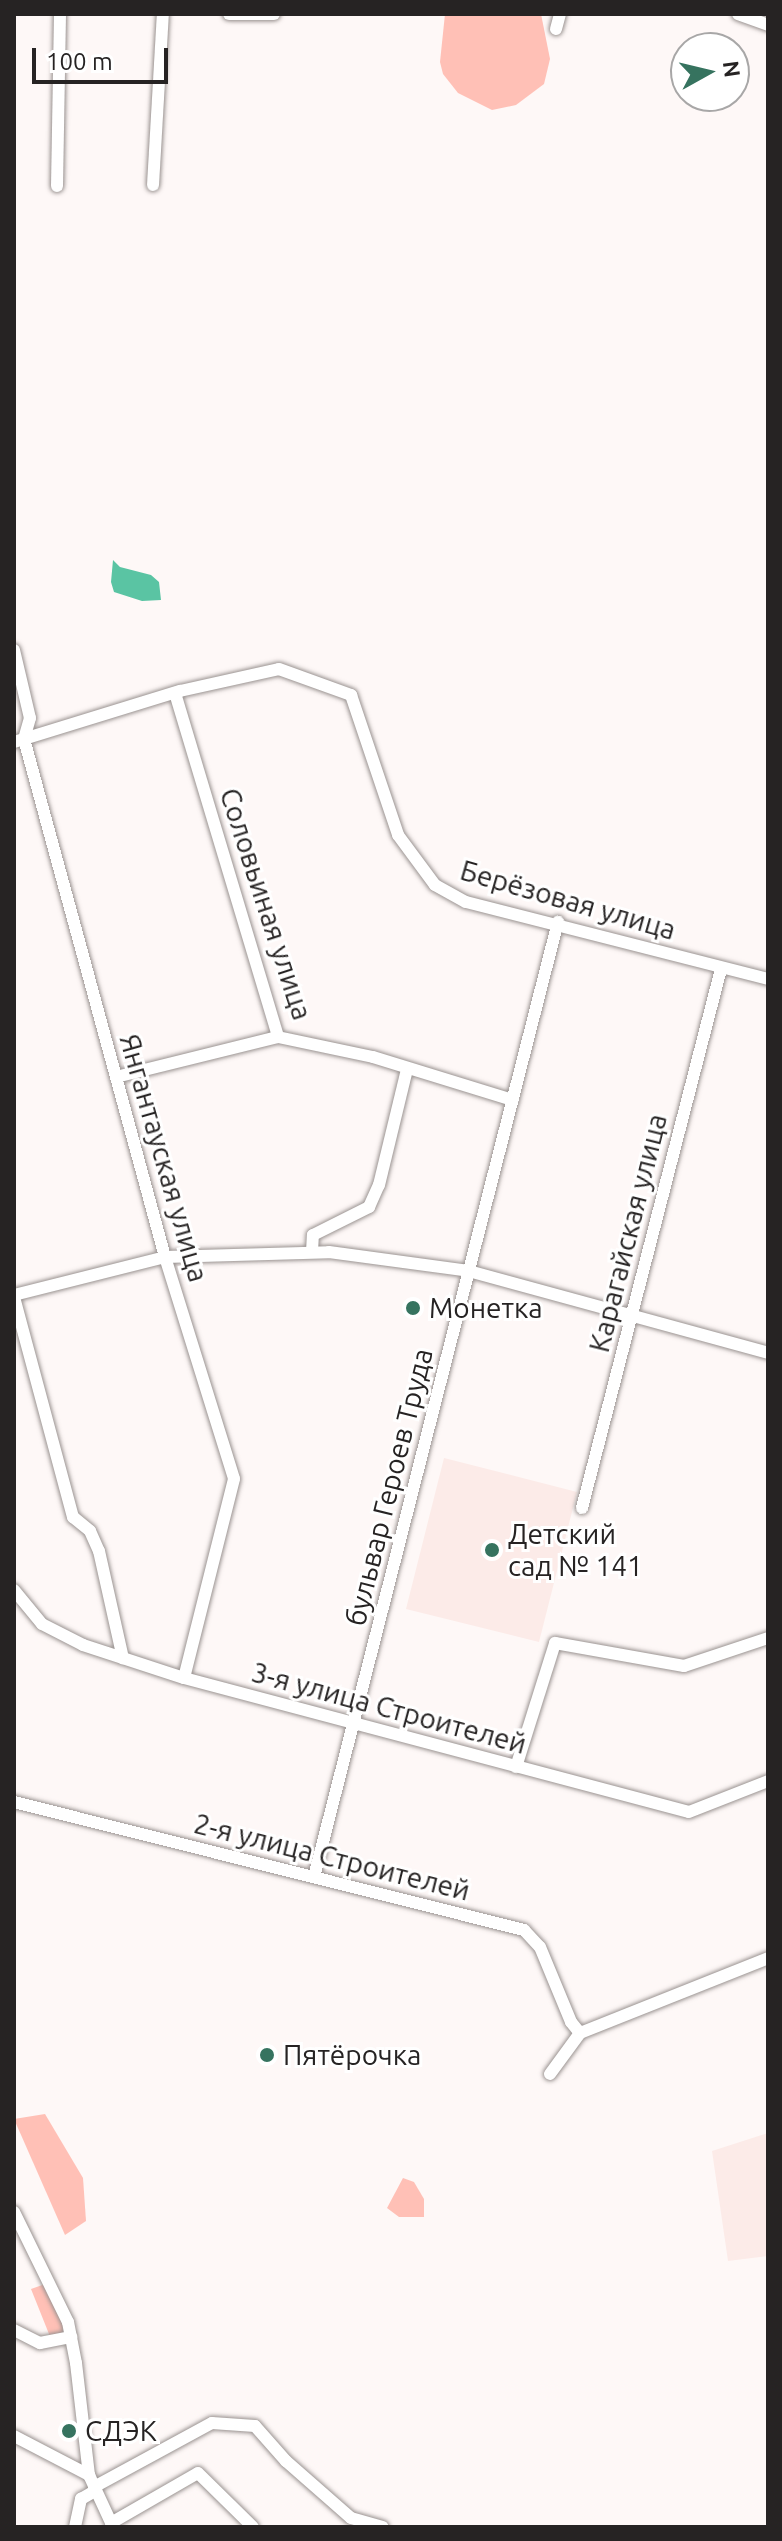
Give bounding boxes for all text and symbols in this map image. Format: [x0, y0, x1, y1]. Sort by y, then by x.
scale bar [36, 32, 172, 82]
north arrow [670, 32, 750, 112]
text: 100 m [46, 48, 113, 75]
text: N [719, 59, 746, 79]
street label: Соловьиная улица [213, 784, 319, 1024]
street label: Берёзовая улица [457, 853, 679, 947]
street label: Янгантауская улица [113, 1030, 215, 1286]
street label: Карагайская улица [582, 1110, 674, 1356]
place label: Монетка [429, 1291, 543, 1325]
marker: Монетка [404, 1299, 422, 1317]
street label: бульвар Героев Труда [338, 1345, 440, 1629]
place label: Детский сад № 141 [508, 1517, 643, 1583]
marker: Детский сад № 141 [483, 1541, 501, 1559]
street label: 3-я улица Строителей [248, 1655, 530, 1761]
street label: 2-я улица Строителей [191, 1806, 473, 1908]
place label: Пятёрочка [283, 2038, 421, 2072]
marker: Пятёрочка [258, 2046, 276, 2064]
place label: СДЭК [85, 2414, 157, 2448]
marker: СДЭК [60, 2422, 78, 2440]

